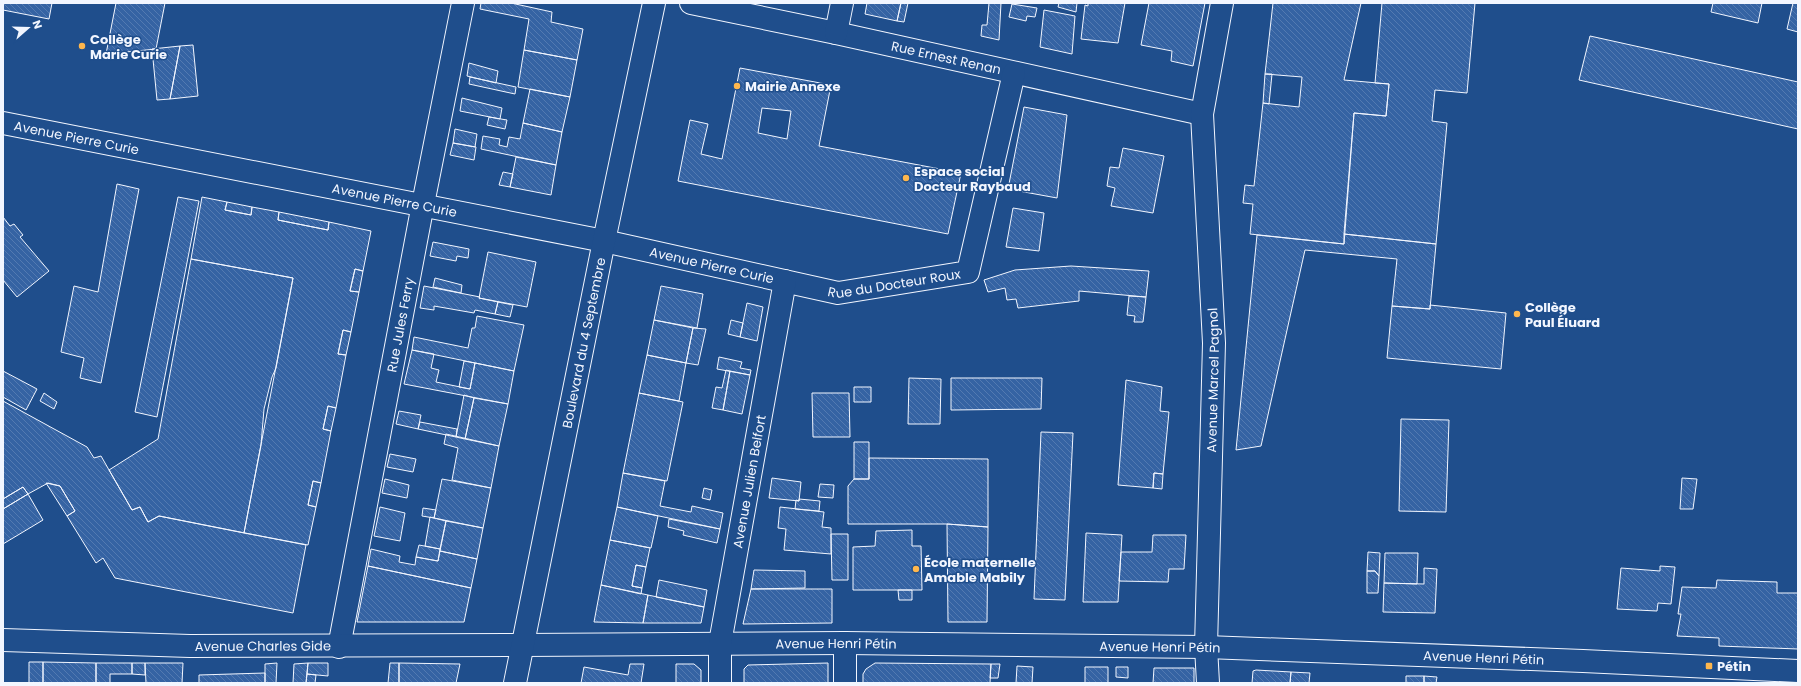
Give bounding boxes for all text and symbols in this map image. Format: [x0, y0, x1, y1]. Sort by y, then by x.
north arrow [8, 8, 48, 48]
text: N [28, 18, 46, 31]
place label: Collège Marie Curie [90, 30, 167, 64]
street label: Rue Ernest Renan [889, 36, 1003, 79]
marker: Collège Marie Curie [77, 41, 87, 51]
place label: Mairie Annexe [745, 77, 841, 96]
marker: Mairie Annexe [732, 81, 742, 91]
street label: Avenue Pierre Curie [13, 116, 141, 159]
place label: Espace social Docteur Raybaud [914, 162, 1031, 196]
marker: Espace social Docteur Raybaud [901, 173, 911, 183]
street label: Avenue Pierre Curie [330, 178, 459, 221]
street label: Avenue Pierre Curie [648, 242, 776, 288]
street label: Boulevard du 4 Septembre [557, 256, 610, 430]
street label: Rue du Docteur Roux [826, 264, 963, 303]
street label: Rue Jules Ferry [382, 275, 419, 374]
place label: Collège Paul Éluard [1525, 298, 1600, 332]
street label: Avenue Marcel Pagnol [1202, 307, 1224, 453]
marker: Collège Paul Éluard [1512, 309, 1522, 319]
street label: Avenue Julien Belfort [728, 413, 770, 550]
place label: École maternelle Amable Mabily [924, 553, 1036, 587]
marker: École maternelle Amable Mabily [911, 564, 921, 574]
street label: Avenue Henri Pétin [775, 633, 897, 653]
street label: Avenue Charles Gide [195, 636, 331, 655]
street label: Avenue Henri Pétin [1099, 636, 1221, 657]
street label: Avenue Henri Pétin [1423, 646, 1545, 669]
place label: Pétin [1717, 657, 1751, 676]
marker: Pétin [1704, 661, 1714, 671]

